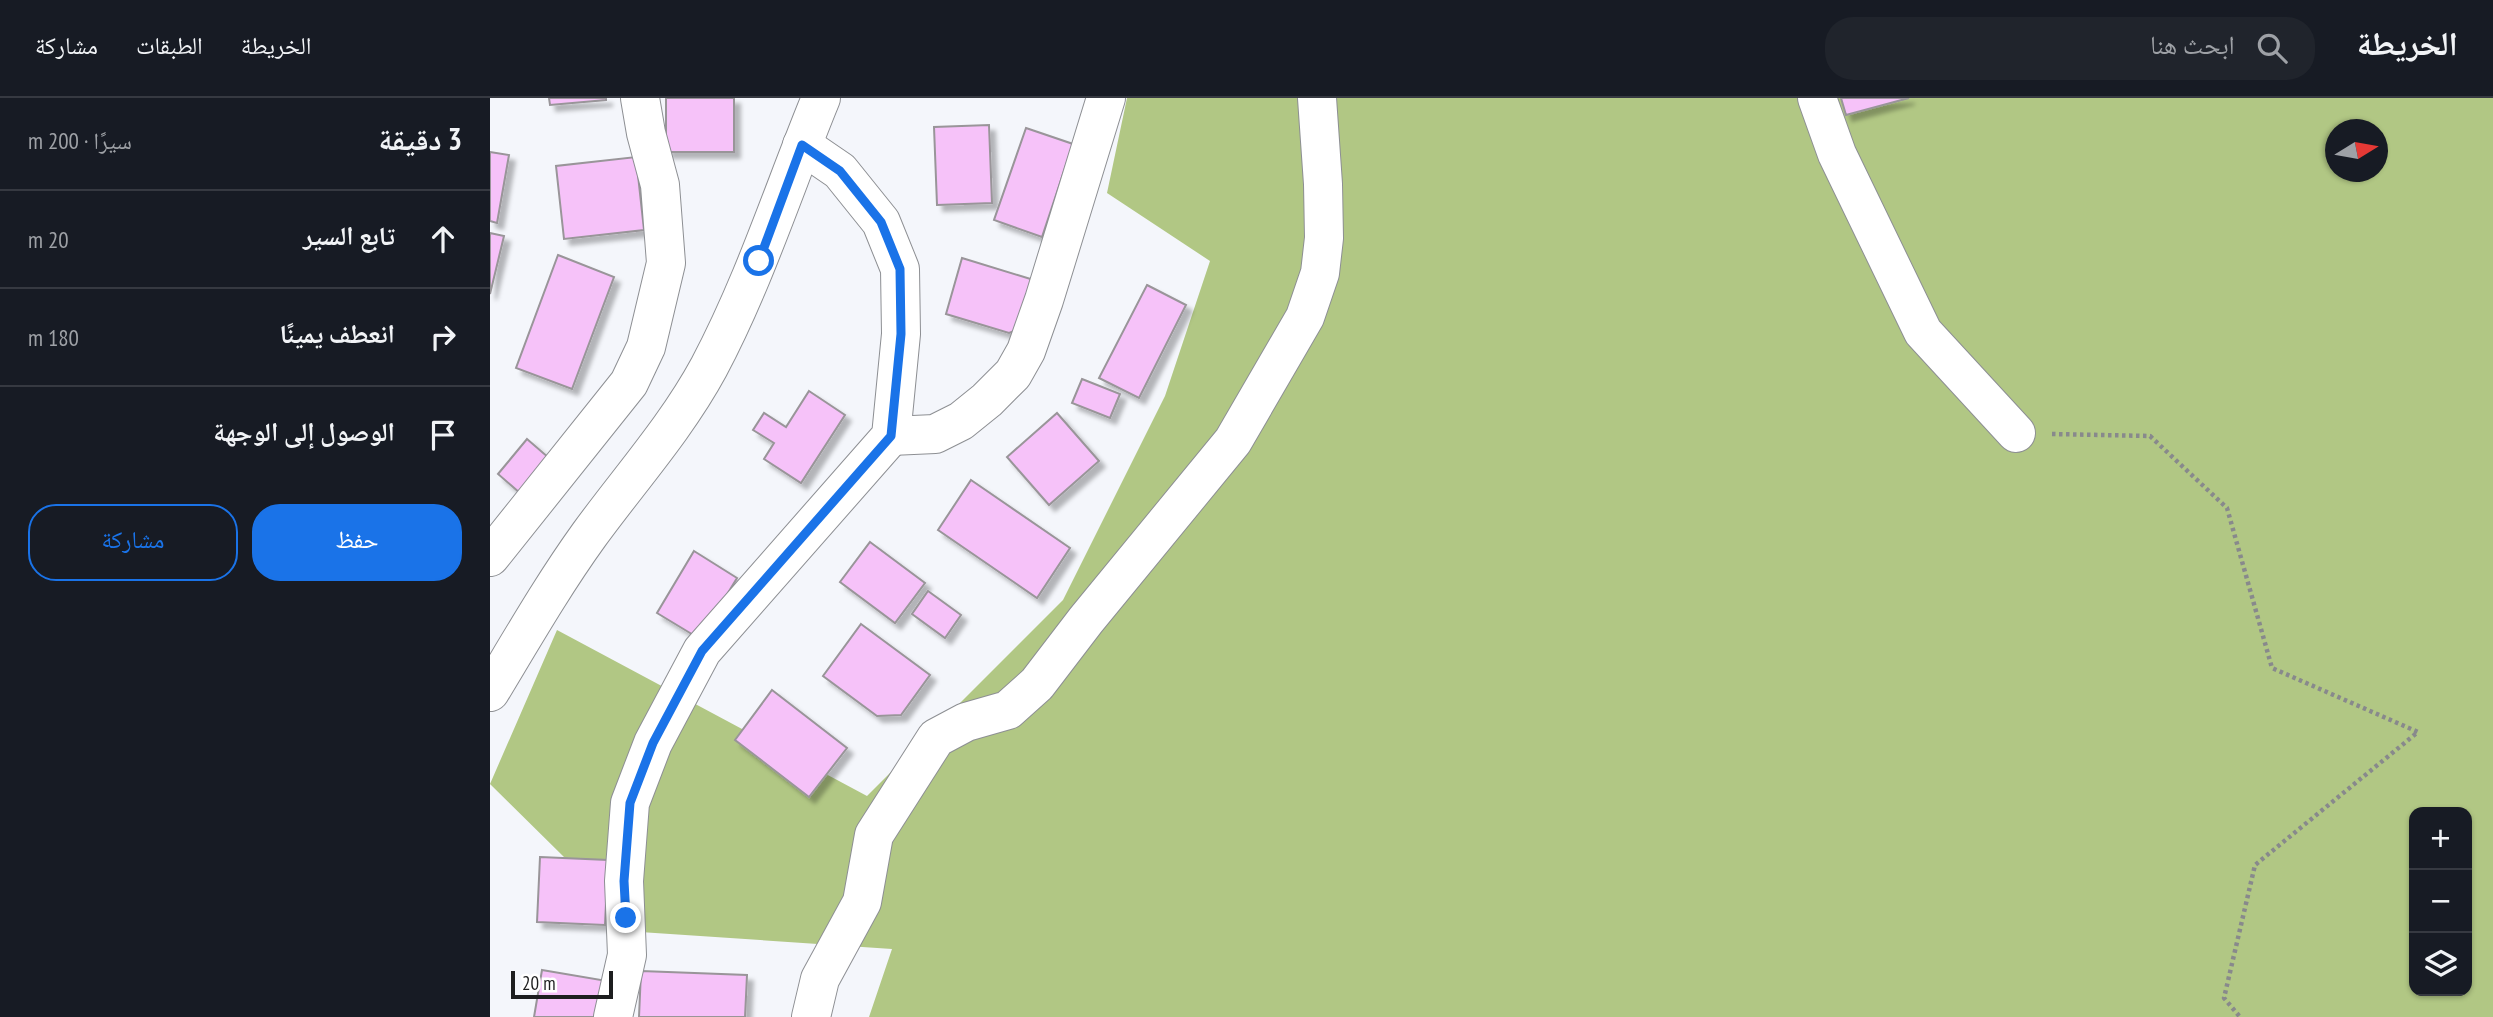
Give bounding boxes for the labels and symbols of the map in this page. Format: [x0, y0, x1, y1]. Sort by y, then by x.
north arrow [2325, 119, 2388, 182]
route start [743, 245, 774, 276]
route end [610, 902, 641, 933]
scale bar [511, 968, 612, 1000]

